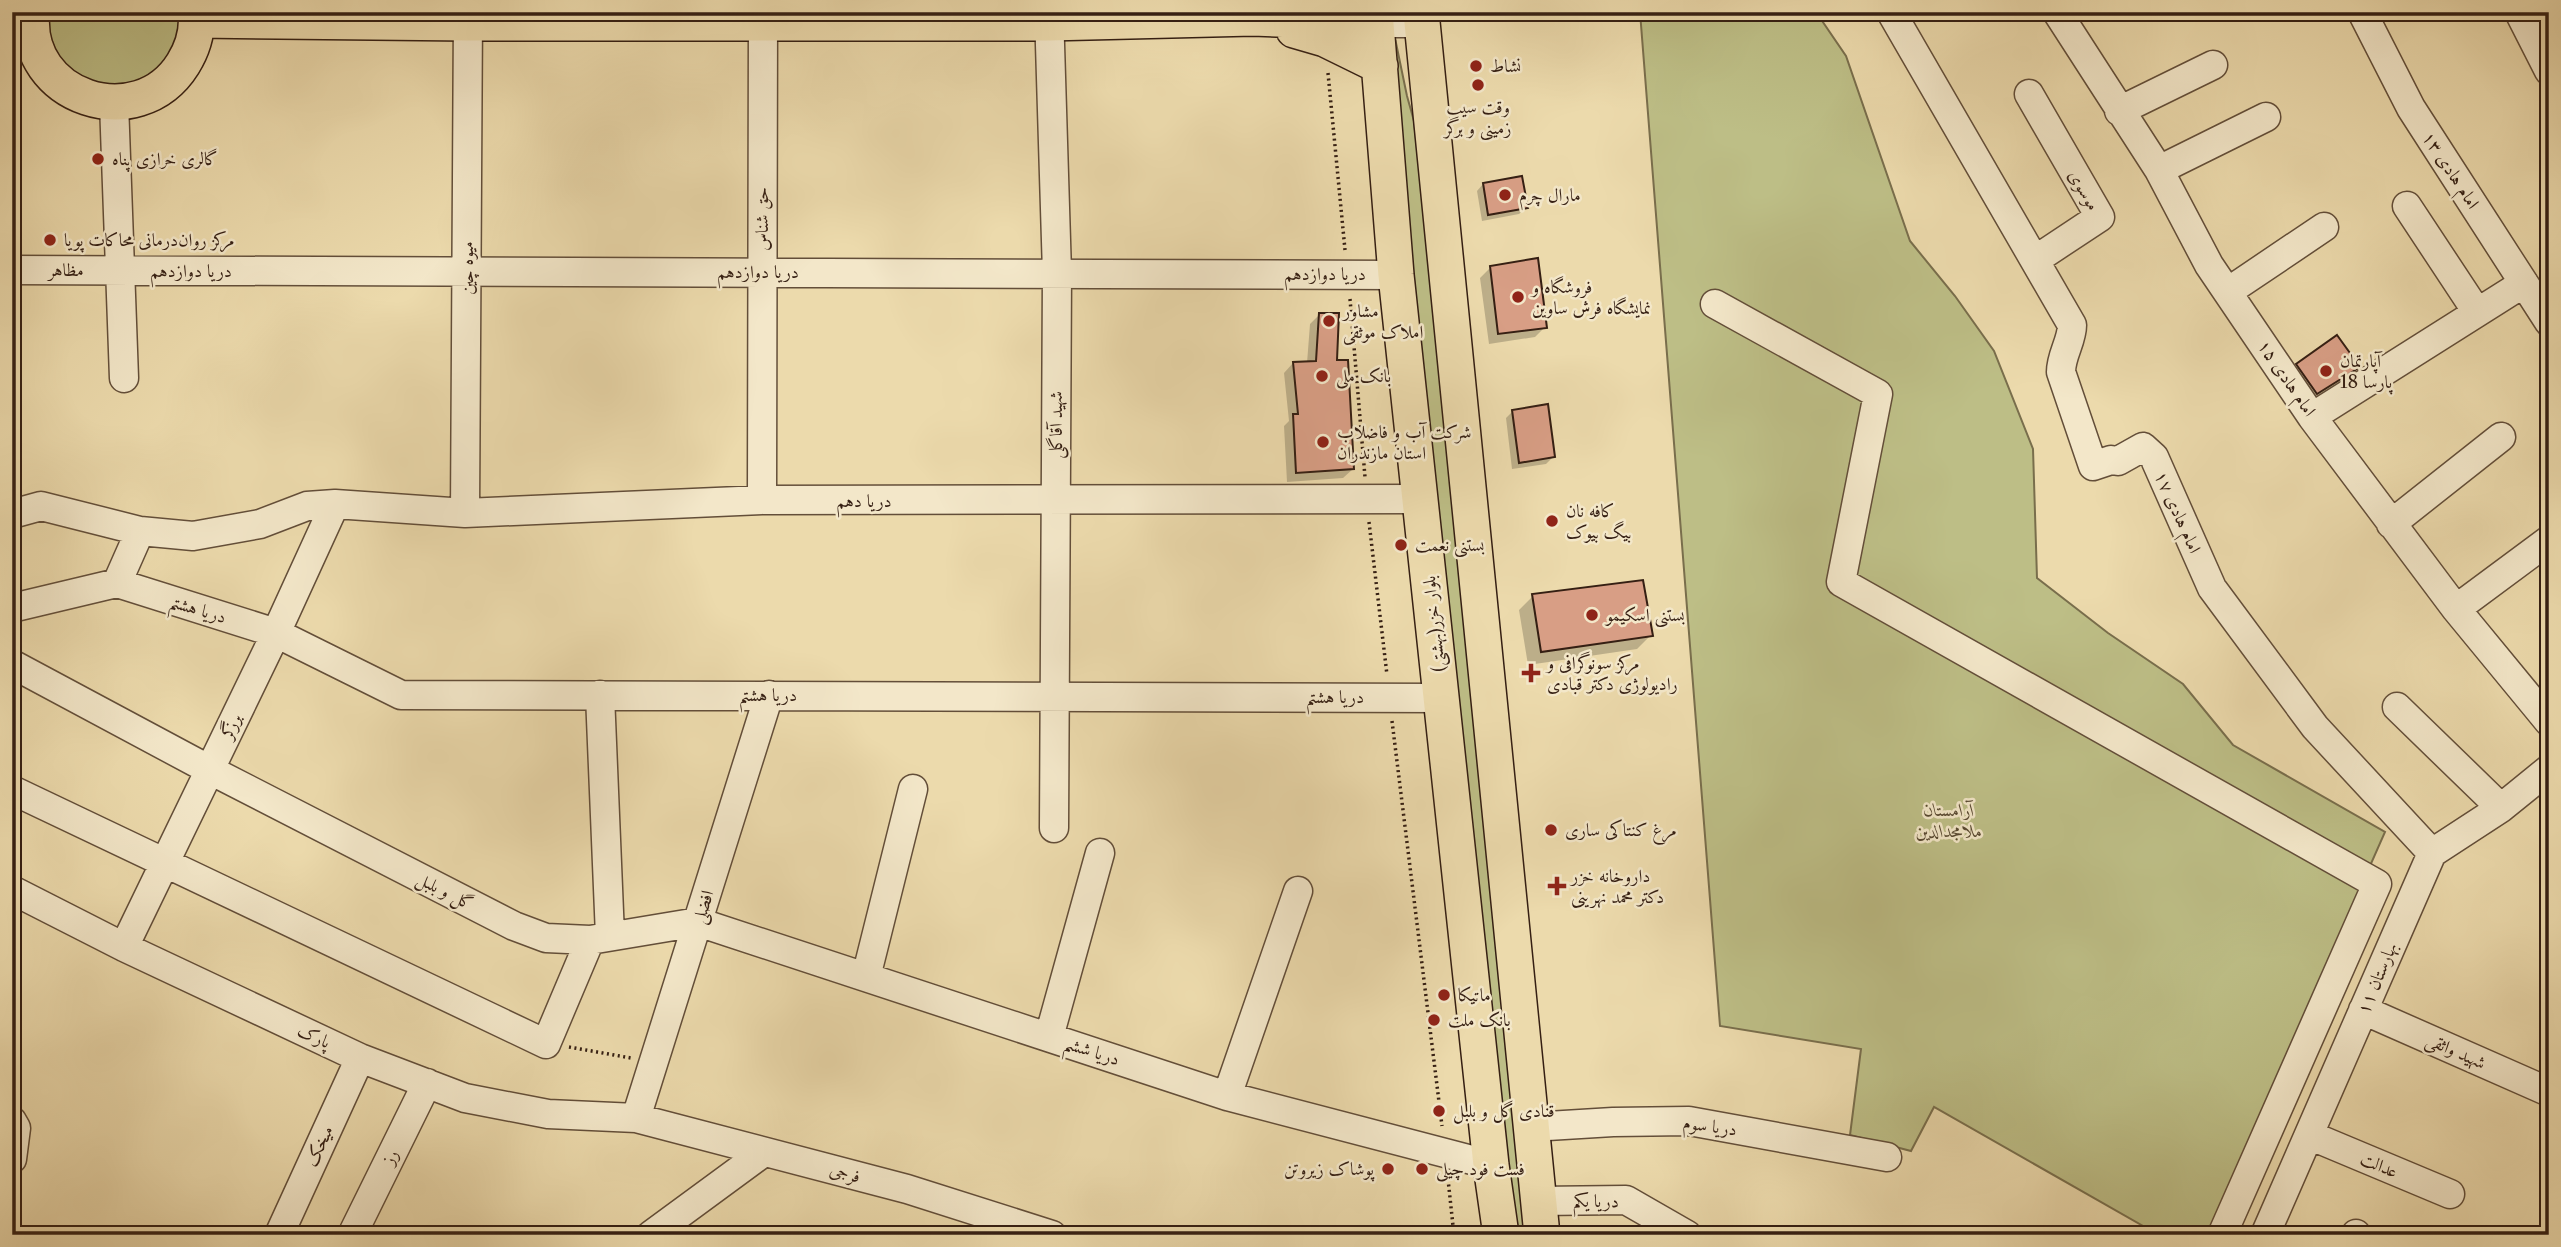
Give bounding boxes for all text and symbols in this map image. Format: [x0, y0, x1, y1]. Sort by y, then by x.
place label: نشاط [1490, 55, 1521, 77]
marker: نشاط [1468, 58, 1484, 74]
marker: وقت سیب زمینی و برگر [1470, 77, 1486, 93]
place label: وقت سیب زمینی و برگر [1443, 96, 1511, 141]
street label: امام هادی ١٣ [2414, 127, 2484, 216]
place label: گالری خرازی پناه [112, 148, 218, 173]
marker: گالری خرازی پناه [90, 151, 106, 167]
street label: موسوی [2064, 166, 2104, 214]
place label: مارال چرم [1519, 184, 1581, 211]
street label: حق شناس [751, 187, 773, 251]
marker: مارال چرم [1497, 187, 1513, 203]
place label: مرکز روان‌درمانی محاکات پويا [64, 229, 234, 253]
marker: مرکز روان‌درمانی محاکات پويا [42, 232, 58, 248]
street label: میوه چین [456, 241, 480, 295]
street label: مظاهر [46, 259, 84, 282]
street label: دریا دوازدهم [150, 260, 232, 288]
street label: دریا دوازدهم [717, 261, 799, 289]
street label: دریا دوازدهم [1284, 263, 1366, 291]
place label: فروشگاه و نمایشگاه فرش ساوین [1530, 275, 1651, 320]
marker: فروشگاه و نمایشگاه فرش ساوین [1510, 289, 1526, 305]
place label: مشاور املاک موثقی [1341, 300, 1424, 345]
marker: مشاور املاک موثقی [1321, 313, 1337, 329]
street label: امام هادی ۱۵ [2249, 335, 2321, 423]
place label: آپارتمان پارسا 18 [2340, 350, 2394, 395]
marker: آپارتمان پارسا 18 [2318, 363, 2334, 379]
place label: بانک ملی [1336, 365, 1391, 389]
marker: بانک ملی [1314, 368, 1330, 384]
street label: شهید آقاگلی [1045, 391, 1069, 459]
place label: شرکت آب و فاضلاب استان مازندران [1337, 421, 1472, 464]
marker: شرکت آب و فاضلاب استان مازندران [1315, 434, 1331, 450]
street label: امام هادی ۱۷ [2145, 467, 2206, 559]
street label: دریا دهم [836, 490, 892, 518]
place label: کافه نان بیگ بیوک [1566, 500, 1631, 543]
marker: کافه نان بیگ بیوک [1544, 513, 1560, 529]
place label: بستنی نعمت [1415, 534, 1484, 558]
marker: بستنی نعمت [1393, 537, 1409, 553]
street label: بلوار خزر(بهشتی) [1418, 575, 1452, 673]
street label: دریا هشتم [165, 590, 229, 635]
place label: بستنی اسکیمو [1604, 604, 1685, 628]
marker: بستنی اسکیمو [1584, 607, 1600, 623]
place label: مركز سونوگرافی و راديولوژی دكتر قبادی [1545, 651, 1678, 695]
marker: مركز سونوگرافی و راديولوژی دكتر قبادی [1521, 663, 1541, 683]
street label: دریا هشتم [739, 684, 797, 713]
street label: دریا هشتم [1306, 686, 1364, 715]
street label: برزگر [214, 709, 247, 744]
park label: آرامستان ملامجدالدین [1916, 799, 1982, 842]
place label: مرغ کنتاکی ساری [1565, 818, 1677, 845]
marker: مرغ کنتاکی ساری [1543, 822, 1559, 838]
place label: داروخانه خزر دکتر محمد نهرینی [1569, 865, 1664, 909]
street label: گل و بلبل [412, 867, 477, 916]
marker: داروخانه خزر دکتر محمد نهرینی [1549, 878, 1565, 894]
street label: افضلی [687, 887, 720, 927]
street label: بهارستان ۱۱ [2352, 939, 2403, 1018]
place label: ماتیکا [1458, 984, 1491, 1006]
marker: ماتیکا [1436, 987, 1452, 1003]
place label: بانک ملت [1448, 1009, 1511, 1031]
marker: بانک ملت [1426, 1012, 1442, 1028]
street label: پارک [293, 1019, 335, 1056]
street label: شهید واثقی [2422, 1028, 2489, 1076]
street label: دریا ششم [1059, 1032, 1123, 1077]
place label: قنادی گل و بلبل [1453, 1100, 1555, 1124]
marker: قنادی گل و بلبل [1431, 1103, 1447, 1119]
street label: دریا سوم [1681, 1111, 1738, 1146]
street label: میخک [300, 1122, 338, 1170]
street label: رز [376, 1146, 403, 1170]
street label: عدالت [2357, 1147, 2401, 1183]
street label: فرجی [827, 1158, 863, 1189]
place label: پوشاک زیروتن [1284, 1158, 1376, 1182]
place label: فست فود چیلی [1436, 1158, 1525, 1182]
marker: پوشاک زیروتن [1380, 1161, 1396, 1177]
marker: فست فود چیلی [1414, 1161, 1430, 1177]
street label: دریا یکم [1573, 1190, 1619, 1218]

